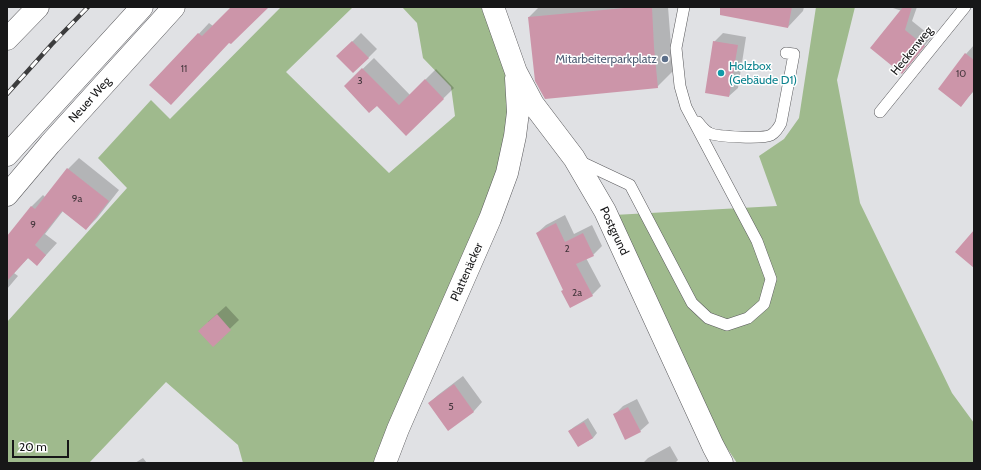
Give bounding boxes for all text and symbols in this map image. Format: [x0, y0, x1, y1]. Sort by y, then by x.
street label: Heckenweg [888, 24, 936, 78]
place label: Mitarbeiterparkplatz [555, 52, 657, 66]
marker: Mitarbeiterparkplatz [660, 54, 670, 64]
place label: Holzbox (Gebäude D1) [729, 59, 797, 87]
house number: 11 [181, 63, 187, 75]
marker: Holzbox (Gebäude D1) [716, 68, 726, 78]
house number: 10 [956, 68, 966, 80]
street label: Neuer Weg [66, 74, 114, 126]
house number: 3 [357, 75, 363, 87]
house number: 9a [72, 193, 82, 205]
street label: Postgrund [597, 205, 631, 257]
house number: 9 [30, 219, 36, 231]
street label: Plattenäcker [448, 241, 486, 303]
house number: 2 [564, 243, 570, 255]
house number: 2a [572, 287, 582, 299]
house number: 5 [448, 401, 454, 413]
scale bar [14, 432, 71, 458]
text: 20 m [19, 439, 47, 454]

